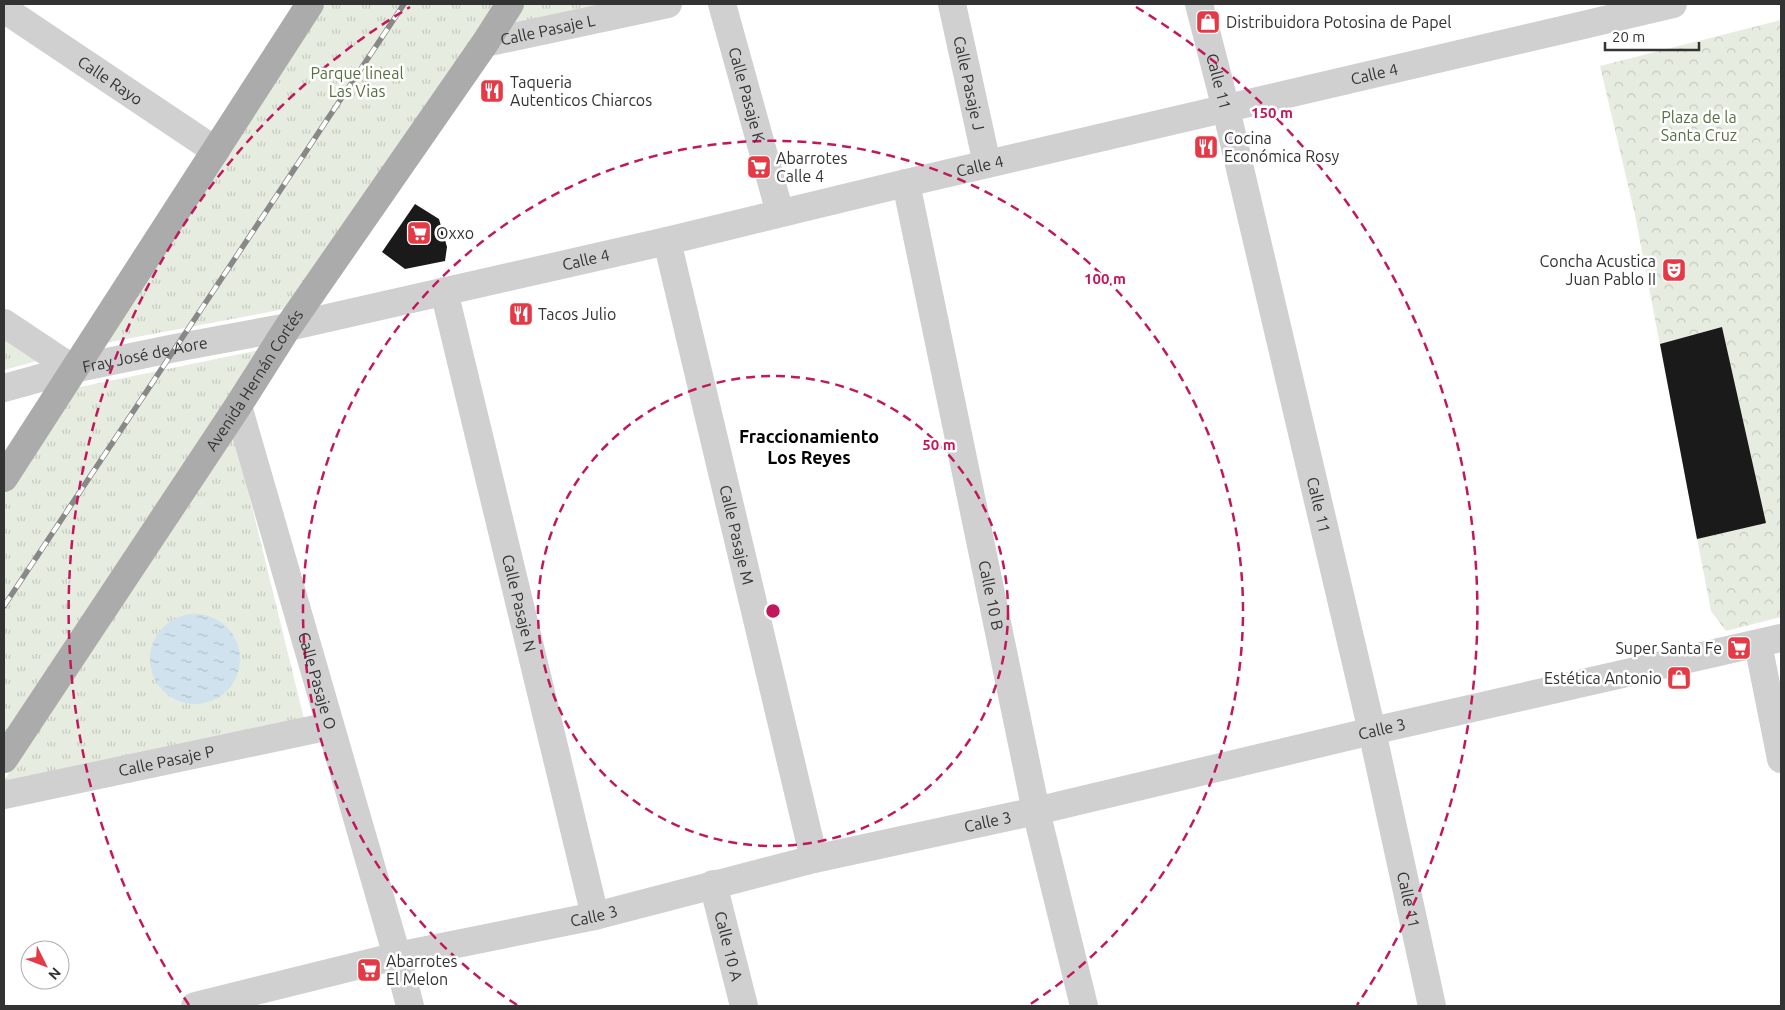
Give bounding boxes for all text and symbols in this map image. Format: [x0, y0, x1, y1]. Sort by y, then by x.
shop icon: Distribuidora Potosina de Papel [1195, 9, 1221, 35]
street label: Calle Pasaje L [499, 11, 597, 49]
place label: Distribuidora Potosina de Papel [1226, 13, 1452, 31]
scale bar [1605, 20, 1699, 52]
text: 20 m [1612, 28, 1645, 45]
street label: Calle Pasaje J [950, 34, 988, 132]
street label: Calle Pasaje K [725, 45, 769, 144]
street label: Calle Rayo [75, 52, 146, 108]
street label: Calle 11 [1203, 52, 1235, 111]
street label: Calle 4 [1349, 60, 1400, 88]
park label: Parque lineal Las Vias [310, 64, 404, 100]
place label: Taqueria Autenticos Chiarcos [510, 73, 652, 109]
restaurant icon: Taqueria Autenticos Chiarcos [479, 78, 505, 104]
text: 150 m [1251, 104, 1293, 121]
park label: Plaza de la Santa Cruz [1661, 108, 1737, 144]
place label: Cocina Económica Rosy [1224, 129, 1339, 165]
restaurant icon: Cocina Económica Rosy [1193, 134, 1219, 160]
place label: Abarrotes Calle 4 [776, 149, 848, 185]
street label: Calle 4 [954, 152, 1005, 180]
supermarket icon: Abarrotes Calle 4 [746, 154, 772, 180]
supermarket icon: Oxxo [406, 220, 432, 246]
place label: Oxxo [436, 224, 474, 242]
street label: Calle 4 [560, 245, 611, 274]
place label: Concha Acustica Juan Pablo II [1540, 252, 1656, 288]
theatre icon: Concha Acustica Juan Pablo II [1661, 257, 1687, 283]
text: 100 m [1084, 270, 1126, 287]
restaurant icon: Tacos Julio [508, 301, 534, 327]
place label: Tacos Julio [538, 305, 616, 323]
street label: Avenida Hernán Cortés [202, 306, 306, 454]
street label: Fray José de Aore [81, 333, 209, 376]
district label: Fraccionamiento Los Reyes [739, 426, 879, 467]
text: 50 m [922, 436, 956, 453]
street label: Calle 11 [1304, 475, 1334, 535]
street label: Calle Pasaje M [716, 483, 757, 587]
street label: Calle Pasaje N [499, 552, 540, 654]
street label: Calle 10 B [975, 559, 1007, 632]
centre of rings [764, 602, 782, 620]
street label: Calle Pasaje O [295, 630, 340, 732]
supermarket icon: Super Santa Fe [1726, 635, 1752, 661]
place label: Super Santa Fe [1615, 639, 1722, 657]
shop icon: Estética Antonio [1666, 665, 1692, 691]
place label: Estética Antonio [1544, 669, 1662, 687]
street label: Calle 3 [1356, 715, 1407, 743]
street label: Calle Pasaje P [117, 742, 216, 780]
street label: Calle 3 [962, 808, 1013, 835]
street label: Calle 11 [1394, 870, 1424, 929]
street label: Calle 3 [569, 902, 619, 930]
street label: Calle 10 A [711, 909, 746, 983]
north arrow [20, 940, 70, 990]
place label: Abarrotes El Melon [386, 952, 458, 988]
supermarket icon: Abarrotes El Melon [356, 957, 382, 983]
text: N [45, 964, 64, 983]

